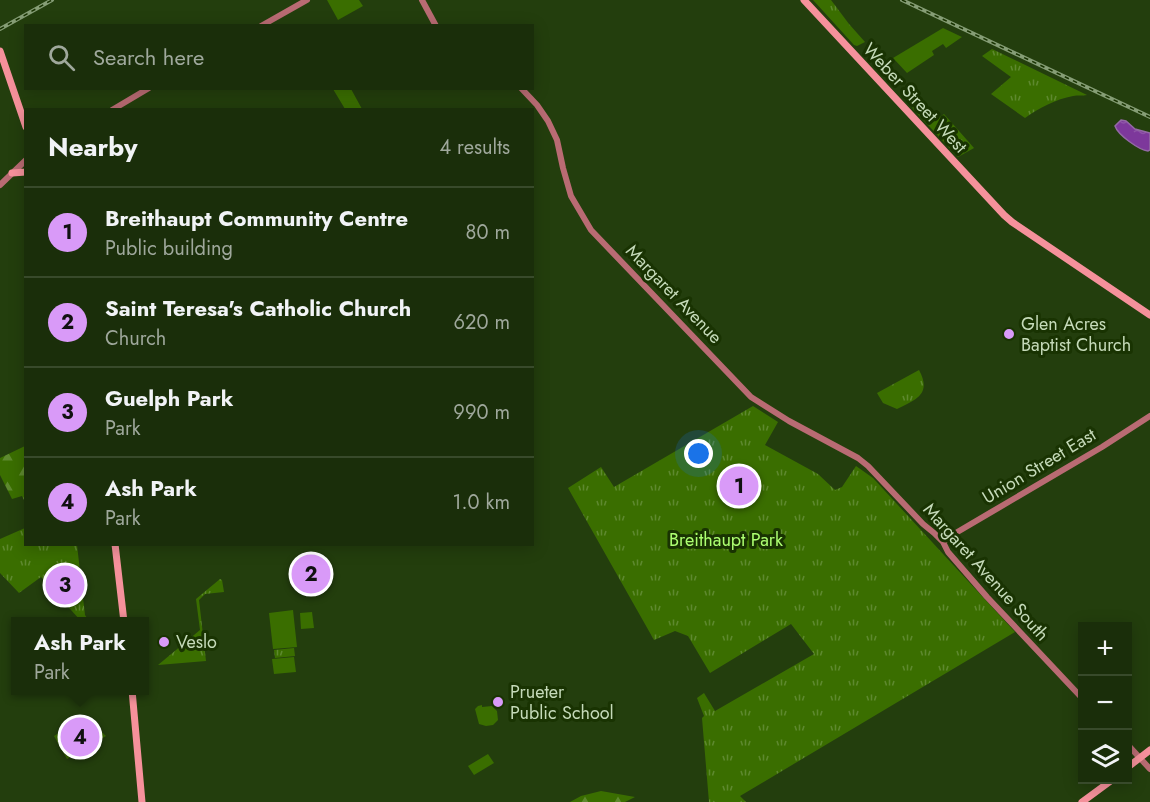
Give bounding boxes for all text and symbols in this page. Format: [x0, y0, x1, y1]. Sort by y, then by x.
search box [24, 24, 534, 90]
street label: Weber Street West [857, 37, 974, 159]
icon: search [45, 41, 78, 74]
text: Search here [93, 41, 204, 73]
text: Nearby [48, 128, 137, 166]
text: 4 results [439, 133, 510, 162]
text: Breithaupt Community Centre [105, 202, 408, 234]
text: 1 [62, 218, 73, 247]
text: 80 m [465, 218, 510, 247]
text: Public building [105, 234, 233, 263]
street label: Margaret Avenue [620, 239, 728, 349]
text: Saint Teresa's Catholic Church [105, 292, 411, 324]
text: 2 [61, 308, 74, 337]
text: 620 m [454, 308, 510, 337]
place label: Glen Acres Baptist Church [1021, 311, 1131, 358]
text: Church [105, 324, 166, 353]
marker: Glen Acres Baptist Church [1002, 327, 1016, 341]
text: Guelph Park [105, 382, 233, 414]
text: 3 [61, 398, 74, 427]
text: 990 m [453, 398, 510, 427]
text: Park [105, 414, 141, 443]
street label: Union Street East [977, 421, 1101, 510]
your location [684, 439, 713, 468]
pin: 1 [720, 464, 758, 508]
text: Ash Park [105, 472, 197, 504]
text: 4 [61, 488, 74, 517]
text: 1.0 km [453, 488, 510, 517]
street label: Margaret Avenue South [917, 497, 1055, 647]
text: Park [105, 504, 141, 533]
park label: Breithaupt Park [669, 527, 783, 553]
pin: 2 [292, 552, 330, 596]
pin: 3 [46, 562, 84, 608]
popup [11, 617, 149, 695]
map controls [1078, 622, 1132, 784]
button: + [1078, 622, 1132, 676]
text: Ash Park [34, 626, 126, 658]
place label: Veslo [176, 629, 217, 655]
marker: Veslo [157, 635, 171, 649]
text: Park [34, 658, 70, 687]
button: − [1078, 676, 1132, 730]
place label: Prueter Public School [510, 679, 614, 726]
marker: Prueter Public School [491, 695, 505, 709]
pin: 4 [60, 714, 100, 760]
button: layers [1078, 730, 1132, 784]

